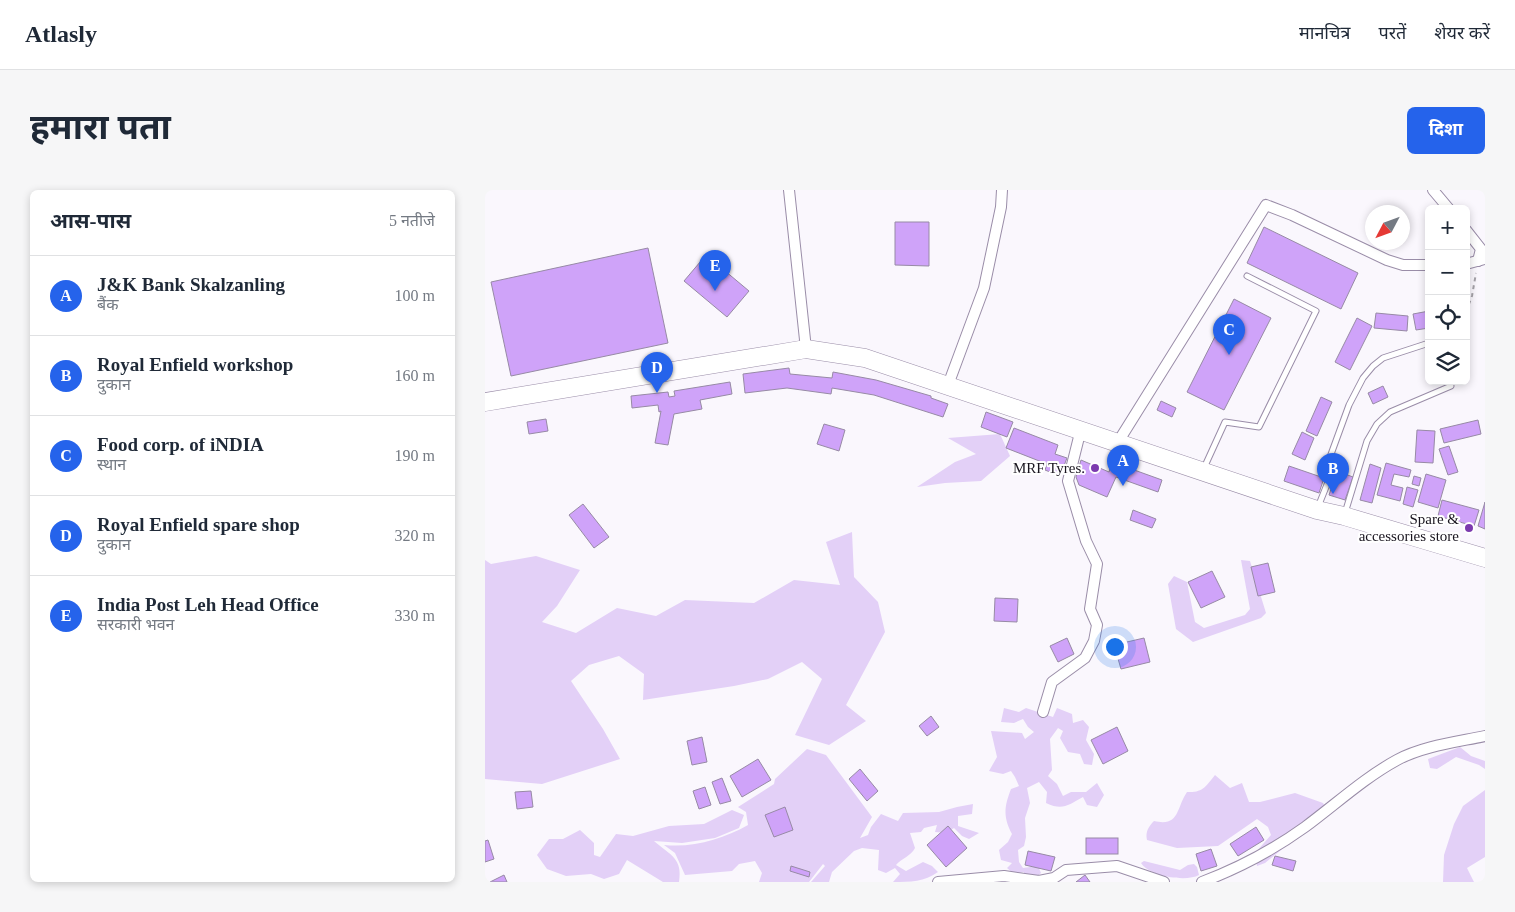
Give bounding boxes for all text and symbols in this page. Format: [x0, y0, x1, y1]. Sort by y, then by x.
text: Atlasly [25, 21, 97, 47]
text: मानचित्र [1299, 23, 1350, 43]
text: परतें [1378, 23, 1406, 43]
text: शेयर करें [1434, 23, 1490, 43]
button: दिशा [1407, 107, 1485, 154]
text: हमारा पता [30, 108, 171, 147]
north arrow [1365, 205, 1410, 250]
map controls [1425, 205, 1470, 385]
button: + [1425, 205, 1470, 250]
text: आस-पास [50, 209, 131, 233]
text: 5 नतीजे [389, 212, 435, 229]
pin: E [699, 250, 731, 291]
button: − [1425, 250, 1470, 295]
text: J&K Bank Skalzanling [97, 274, 285, 295]
text: A [60, 287, 72, 304]
text: 100 m [395, 287, 435, 304]
button: locate [1425, 295, 1470, 340]
text: बैंक [97, 296, 118, 313]
pin: C [1213, 314, 1245, 355]
button: layers [1425, 340, 1470, 385]
pin: D [641, 352, 673, 393]
text: Royal Enfield workshop [97, 354, 293, 375]
text: B [61, 367, 71, 384]
text: 160 m [395, 367, 435, 384]
text: दुकान [97, 376, 131, 393]
text: Food corp. of iNDIA [97, 434, 264, 455]
pin: A [1107, 445, 1139, 486]
text: C [60, 447, 72, 464]
text: 190 m [395, 447, 435, 464]
pin: B [1317, 453, 1349, 494]
text: स्थान [97, 456, 126, 473]
place label: MRF Tyres. [1013, 460, 1085, 476]
marker: MRF Tyres. [1089, 462, 1101, 474]
place label: Spare & accessories store [1359, 511, 1459, 544]
text: Royal Enfield spare shop [97, 514, 300, 535]
marker: Spare & accessories store [1463, 522, 1475, 534]
text: D [60, 527, 72, 544]
text: 320 m [395, 527, 435, 544]
text: दुकान [97, 536, 131, 553]
text: India Post Leh Head Office [97, 594, 319, 615]
text: E [61, 607, 71, 624]
text: 330 m [395, 607, 435, 624]
text: सरकारी भवन [97, 616, 175, 633]
your location [1102, 634, 1128, 660]

